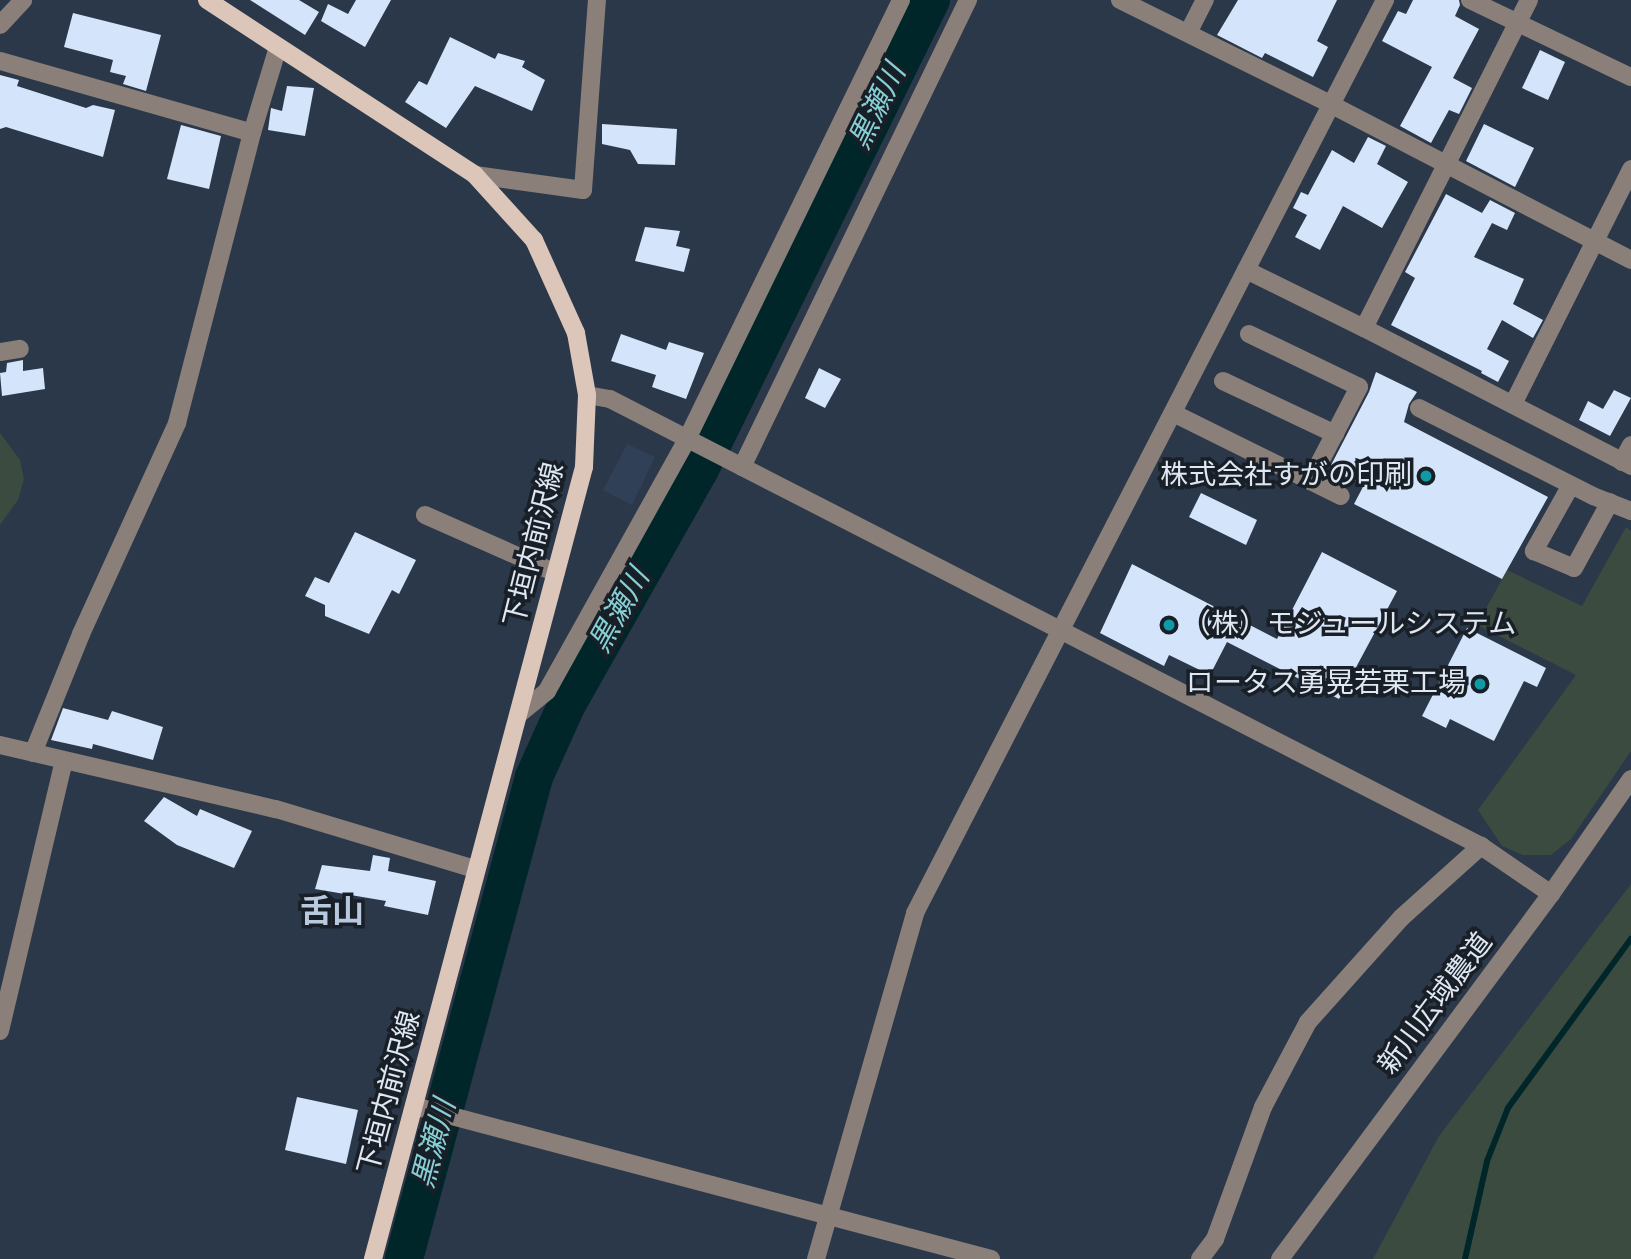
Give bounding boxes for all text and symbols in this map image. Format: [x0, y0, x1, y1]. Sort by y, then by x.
water label: 黒瀬川 [842, 59, 914, 155]
street label: 下垣内前沢線 [498, 459, 572, 631]
place label: 株式会社すがの印刷 [1160, 459, 1412, 493]
marker: 株式会社すがの印刷 [1418, 468, 1434, 484]
water label: 黒瀬川 [582, 563, 658, 659]
place label: （株）モジュールシステム [1183, 608, 1519, 642]
marker: （株）モジュールシステム [1161, 617, 1177, 633]
place label: ロータス勇晃若栗工場 [1186, 667, 1466, 701]
marker: ロータス勇晃若栗工場 [1472, 676, 1488, 692]
district label: 舌山 [300, 894, 364, 932]
street label: 新川広域農道 [1372, 927, 1500, 1081]
street label: 下垣内前沢線 [352, 1008, 428, 1178]
water label: 黒瀬川 [406, 1096, 464, 1192]

